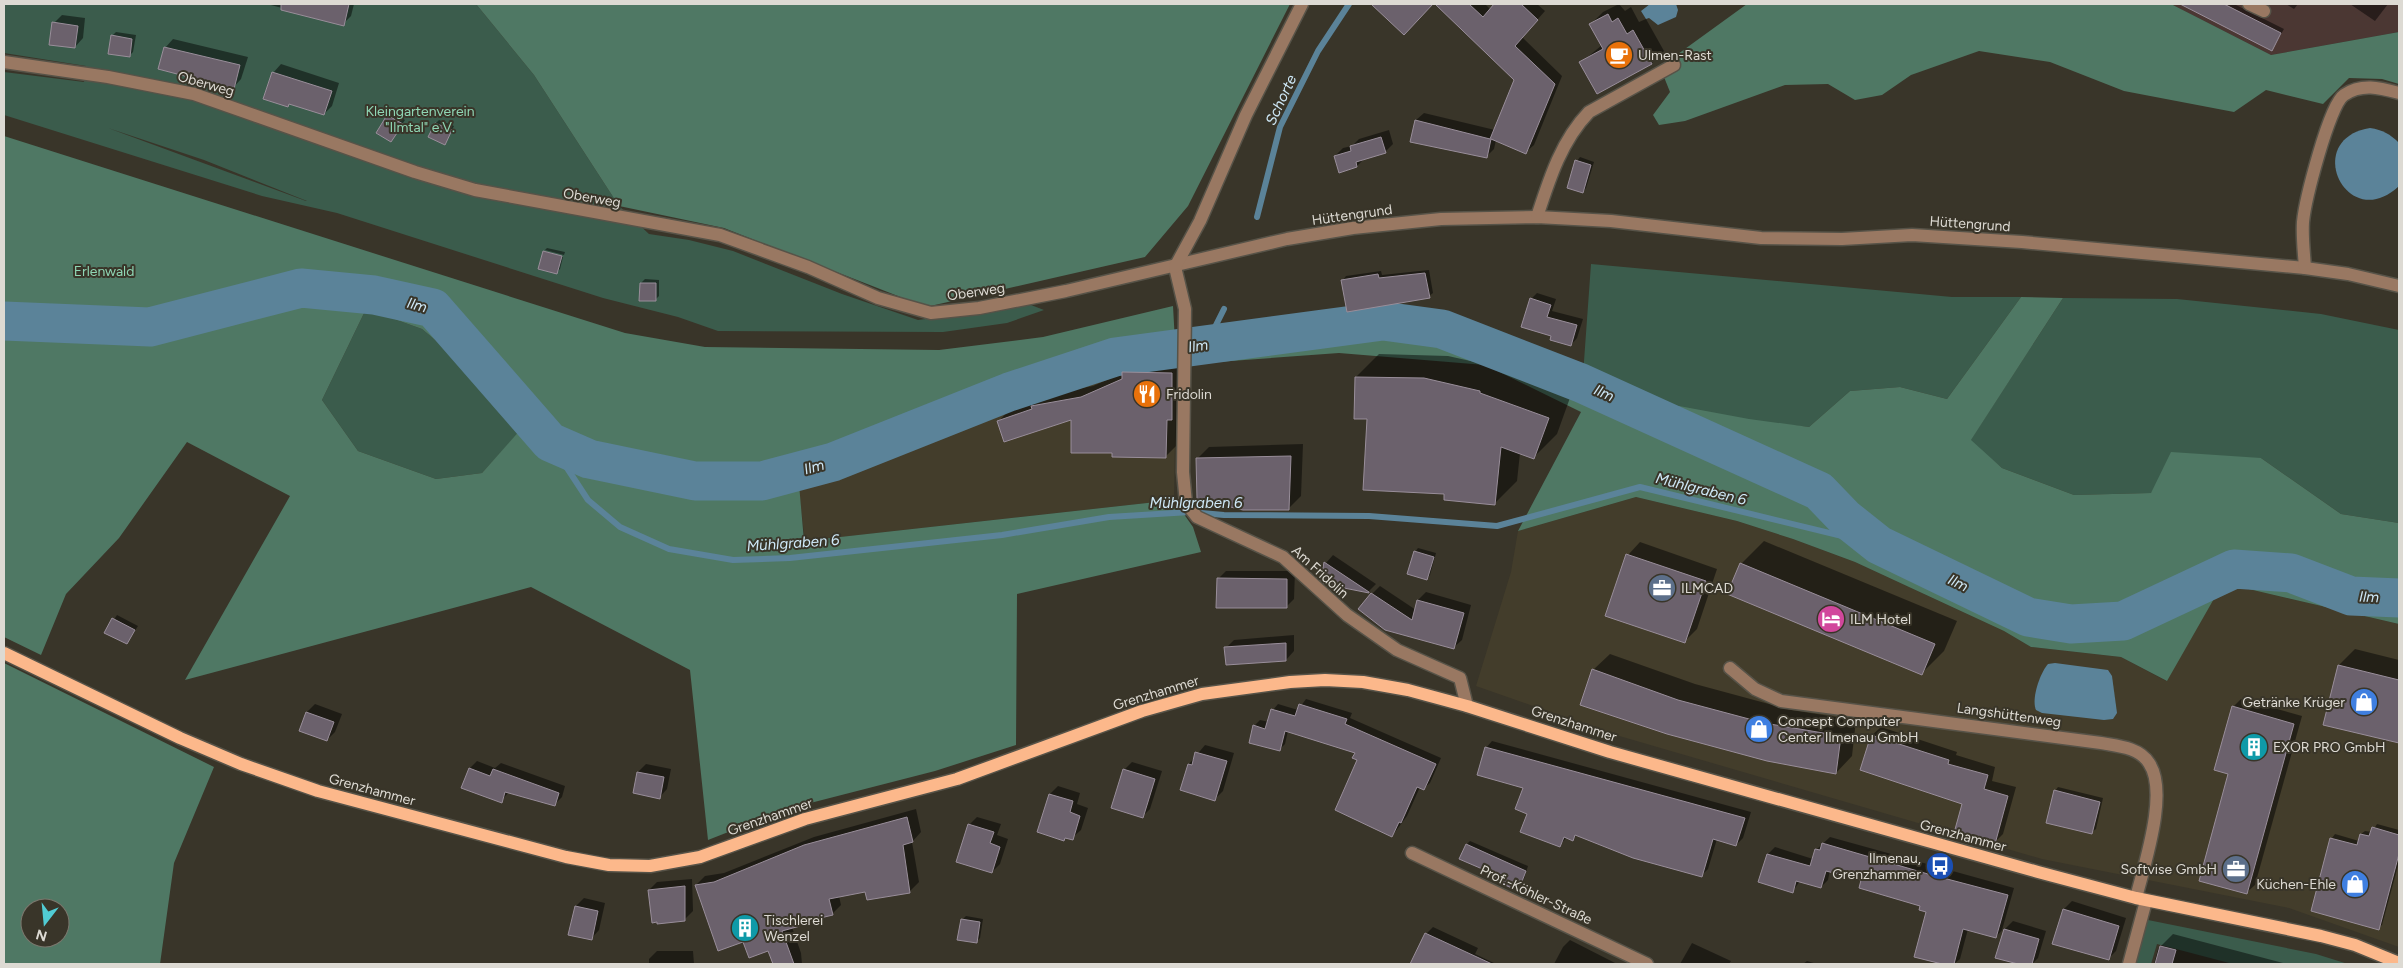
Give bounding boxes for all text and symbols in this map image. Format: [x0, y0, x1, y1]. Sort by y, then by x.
cafe icon: Ulmen-Rast [1604, 40, 1634, 70]
place label: Ulmen-Rast [1638, 47, 1712, 64]
street label: Oberweg [176, 68, 236, 100]
water label: Schorte [1262, 72, 1300, 128]
park label: Kleingartenverein "Ilmtal" e.V. [365, 103, 475, 136]
street label: Oberweg [562, 185, 622, 211]
street label: Hüttengrund [1311, 201, 1393, 229]
street label: Hüttengrund [1929, 213, 2011, 235]
park label: Erlenwald [74, 263, 134, 280]
street label: Oberweg [946, 280, 1006, 304]
water label: Ilm [405, 294, 429, 316]
water label: Ilm [1187, 336, 1209, 356]
restaurant icon: Fridolin [1132, 379, 1162, 409]
water label: Ilm [1591, 381, 1617, 405]
place label: Fridolin [1166, 386, 1212, 403]
water label: Ilm [802, 456, 826, 478]
water label: Mühlgraben 6 [1654, 469, 1749, 509]
water label: Mühlgraben 6 [1149, 494, 1243, 512]
water label: Mühlgraben 6 [746, 531, 841, 555]
street label: Am Fridolin [1288, 542, 1352, 602]
water label: Ilm [1945, 570, 1971, 596]
office icon: ILMCAD [1647, 573, 1677, 603]
place label: ILMCAD [1681, 580, 1733, 597]
water label: Ilm [2358, 587, 2380, 607]
hotel icon: ILM Hotel [1816, 604, 1846, 634]
place label: ILM Hotel [1850, 611, 1911, 628]
street label: Grenzhammer [1111, 672, 1201, 714]
shop icon: Getränke Krüger [2349, 687, 2379, 717]
place label: Getränke Krüger [2242, 694, 2345, 711]
street label: Langshüttenweg [1956, 699, 2062, 731]
street label: Grenzhammer [1529, 702, 1619, 746]
place label: Concept Computer Center Ilmenau GmbH [1778, 713, 1919, 746]
shop icon: Concept Computer Center Ilmenau GmbH [1744, 714, 1774, 744]
building icon: EXOR PRO GmbH [2239, 732, 2269, 762]
place label: EXOR PRO GmbH [2273, 739, 2385, 756]
street label: Grenzhammer [327, 770, 417, 810]
street label: Grenzhammer [725, 794, 815, 840]
street label: Grenzhammer [1918, 816, 2008, 856]
place label: Ilmenau, Grenzhammer [1832, 850, 1921, 883]
bus stop icon: Ilmenau, Grenzhammer [1925, 851, 1955, 881]
office icon: Softvise GmbH [2221, 854, 2251, 884]
place label: Softvise GmbH [2120, 861, 2217, 878]
street label: Prof.-Köhler-Straße [1477, 862, 1595, 929]
shop icon: Küchen-Ehle [2340, 869, 2370, 899]
place label: Küchen-Ehle [2256, 876, 2336, 893]
north arrow [20, 898, 70, 948]
place label: Tischlerei Wenzel [764, 912, 823, 945]
building icon: Tischlerei Wenzel [730, 913, 760, 943]
text: N [34, 925, 49, 945]

